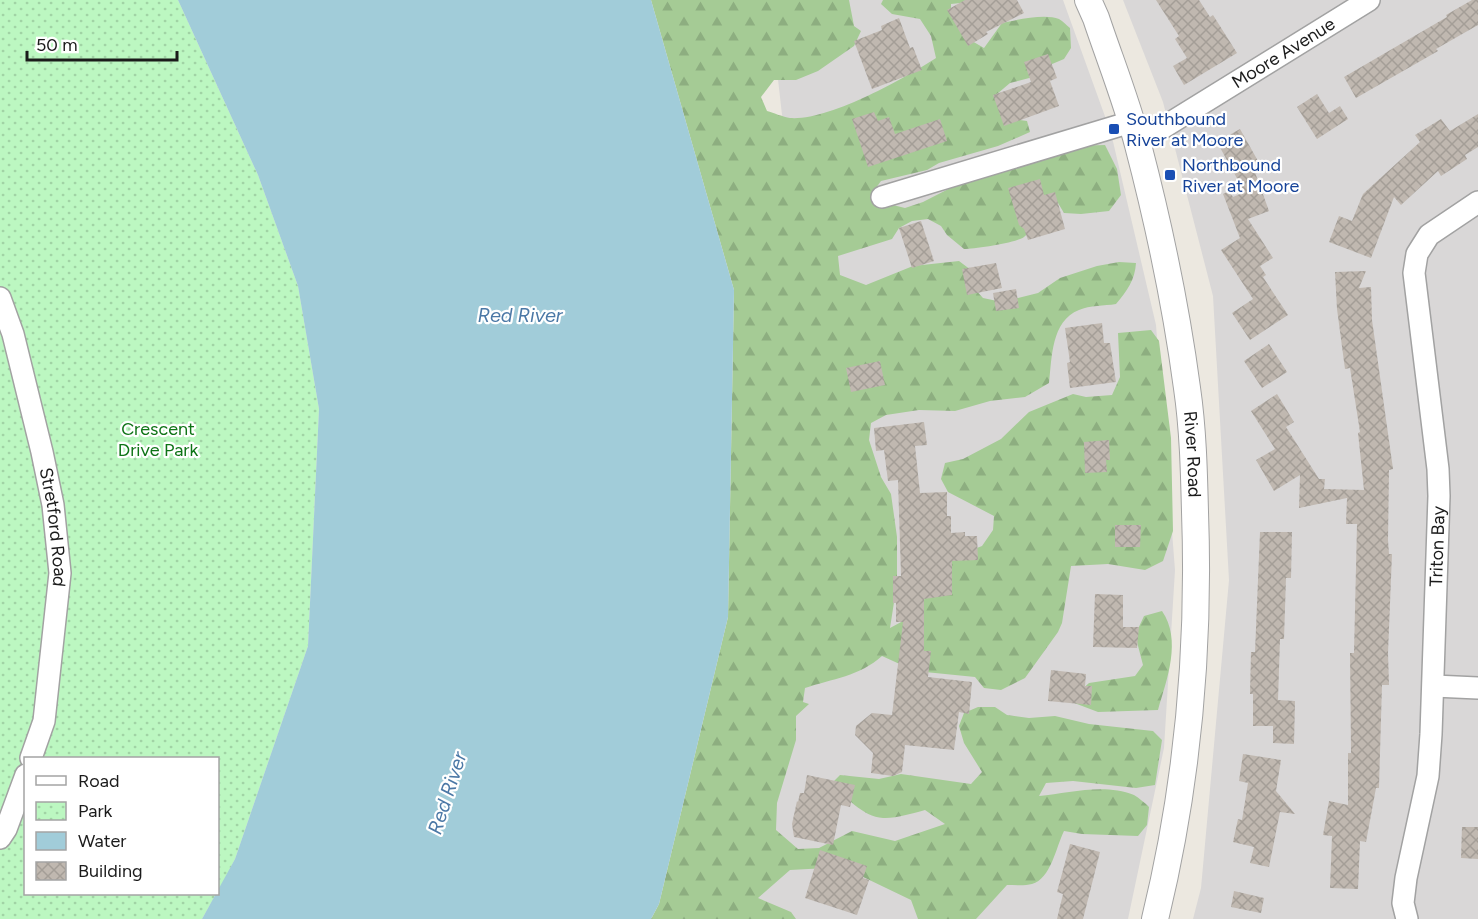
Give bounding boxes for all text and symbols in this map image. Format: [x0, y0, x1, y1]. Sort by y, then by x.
street label: Moore Avenue [1228, 13, 1339, 93]
scale bar [27, 24, 177, 62]
text: 50 m [36, 34, 78, 56]
place label: Southbound River at Moore [1126, 108, 1244, 151]
marker: Southbound River at Moore [1107, 122, 1121, 136]
place label: Northbound River at Moore [1182, 154, 1300, 197]
marker: Northbound River at Moore [1163, 168, 1177, 182]
water label: Red River [477, 303, 564, 327]
street label: River Road [1179, 410, 1206, 498]
park label: Crescent Drive Park [118, 418, 198, 461]
street label: Stretford Road [34, 466, 71, 588]
street label: Triton Bay [1425, 505, 1450, 587]
water label: Red River [422, 748, 472, 837]
legend [24, 757, 219, 895]
text: Road [78, 770, 119, 792]
text: Park [78, 800, 113, 822]
text: Water [78, 830, 126, 852]
text: Building [78, 860, 143, 882]

